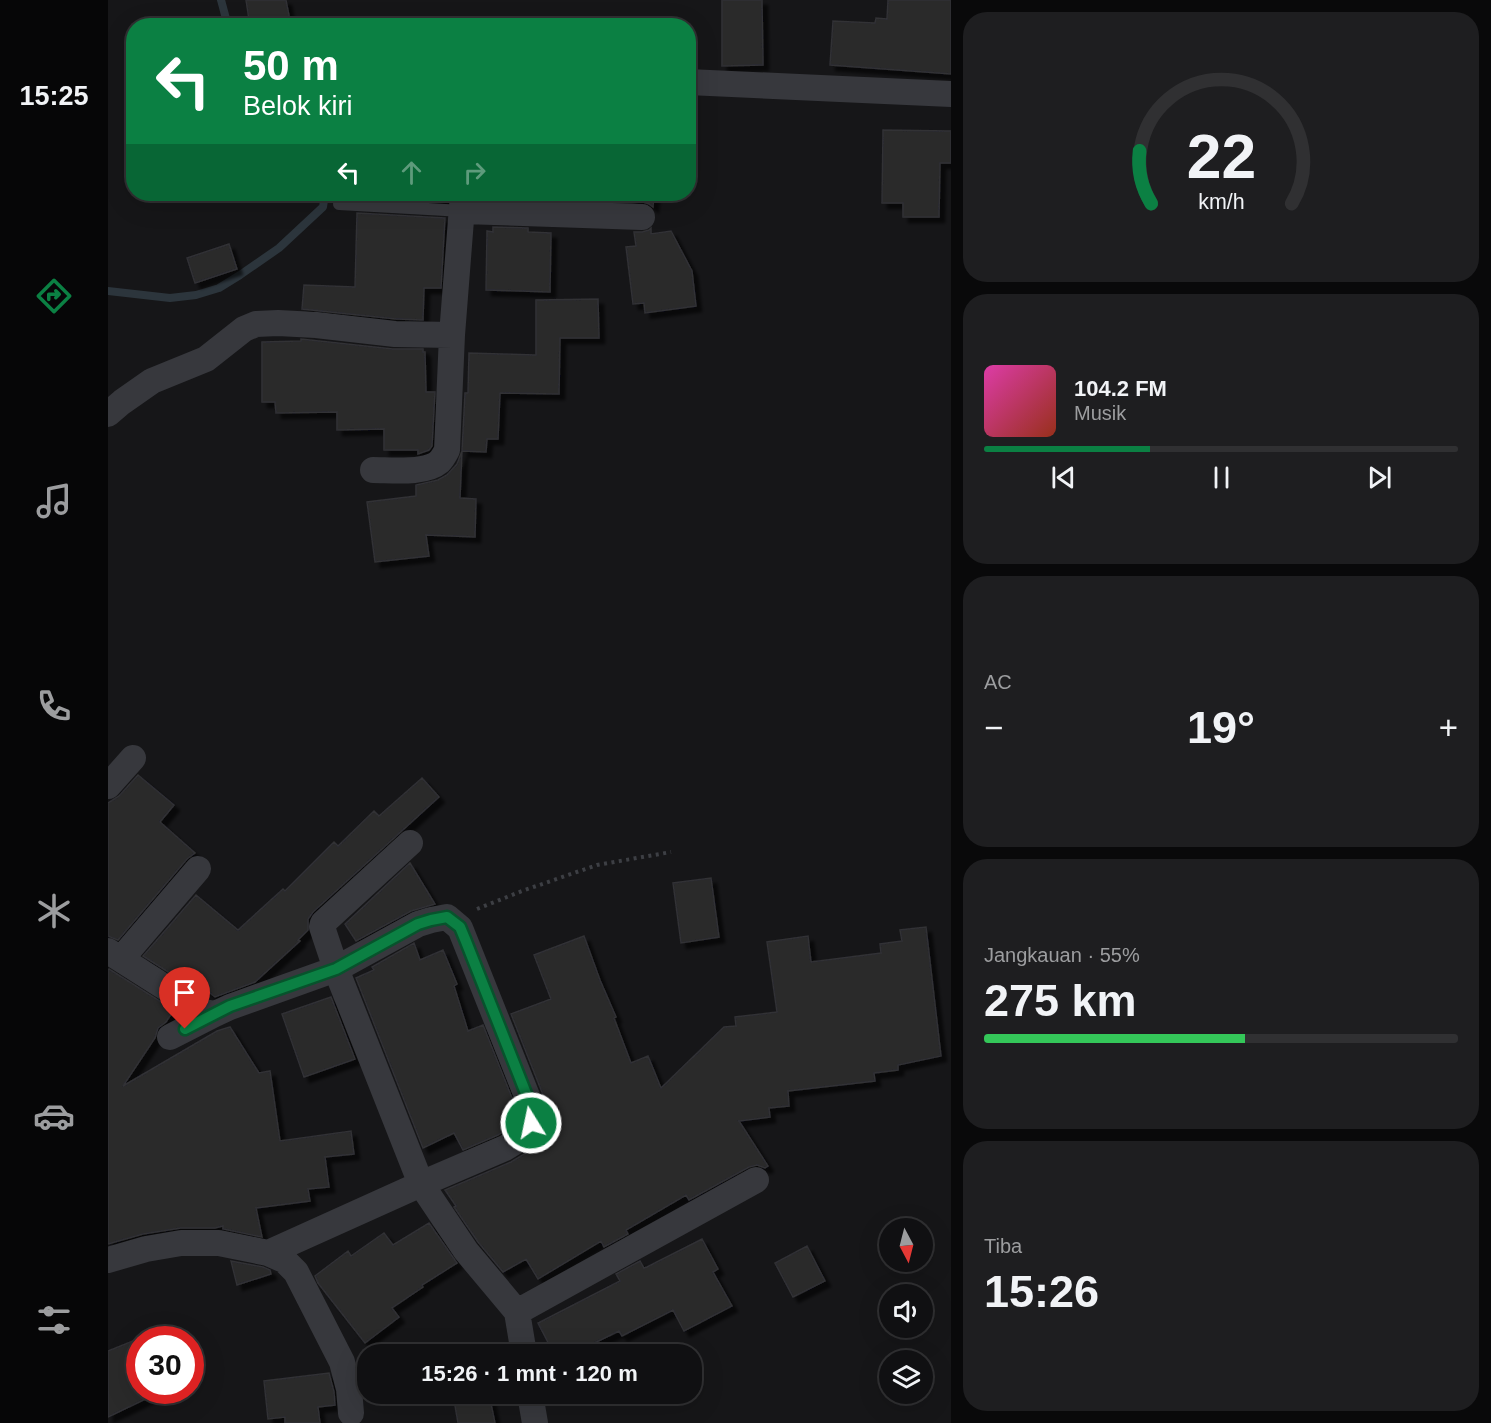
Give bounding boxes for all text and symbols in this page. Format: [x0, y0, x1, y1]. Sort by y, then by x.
icon: left [144, 42, 222, 120]
text: 50 m [243, 42, 339, 89]
text: 15:25 [19, 81, 89, 111]
text: Belok kiri [243, 91, 353, 121]
text: 22 [1186, 122, 1256, 191]
icon: left [332, 156, 365, 189]
icon: ahead [395, 156, 428, 189]
icon: right [458, 156, 491, 189]
text: km/h [1198, 190, 1244, 214]
icon: directions [33, 275, 75, 317]
text: 104.2 FM [1074, 376, 1167, 401]
text: Musik [1074, 402, 1126, 424]
icon: previous [1047, 461, 1080, 494]
icon: pause [1205, 461, 1238, 494]
icon: next [1363, 461, 1396, 494]
icon: music [33, 480, 75, 522]
text: AC [984, 671, 1012, 693]
icon: phone [33, 685, 75, 727]
text: 19° [1187, 702, 1255, 753]
text: − [984, 709, 1003, 746]
text: + [1439, 709, 1458, 746]
icon: climate [33, 890, 75, 932]
text: Jangkauan · 55% [984, 944, 1140, 966]
pin [159, 967, 210, 1029]
text: 275 km [984, 975, 1137, 1026]
icon: arrive [168, 976, 201, 1009]
position arrow [499, 1091, 563, 1155]
icon: car [33, 1095, 75, 1137]
north arrow [879, 1218, 933, 1272]
map controls [879, 1218, 933, 1404]
text: Tiba [984, 1235, 1022, 1257]
text: 15:26 [984, 1266, 1099, 1317]
button: sound [879, 1284, 933, 1338]
icon: filters [33, 1299, 75, 1341]
speed limit sign: 30 [126, 1326, 204, 1404]
button: layers [879, 1350, 933, 1404]
text: 15:26 · 1 mnt · 120 m [421, 1361, 638, 1386]

